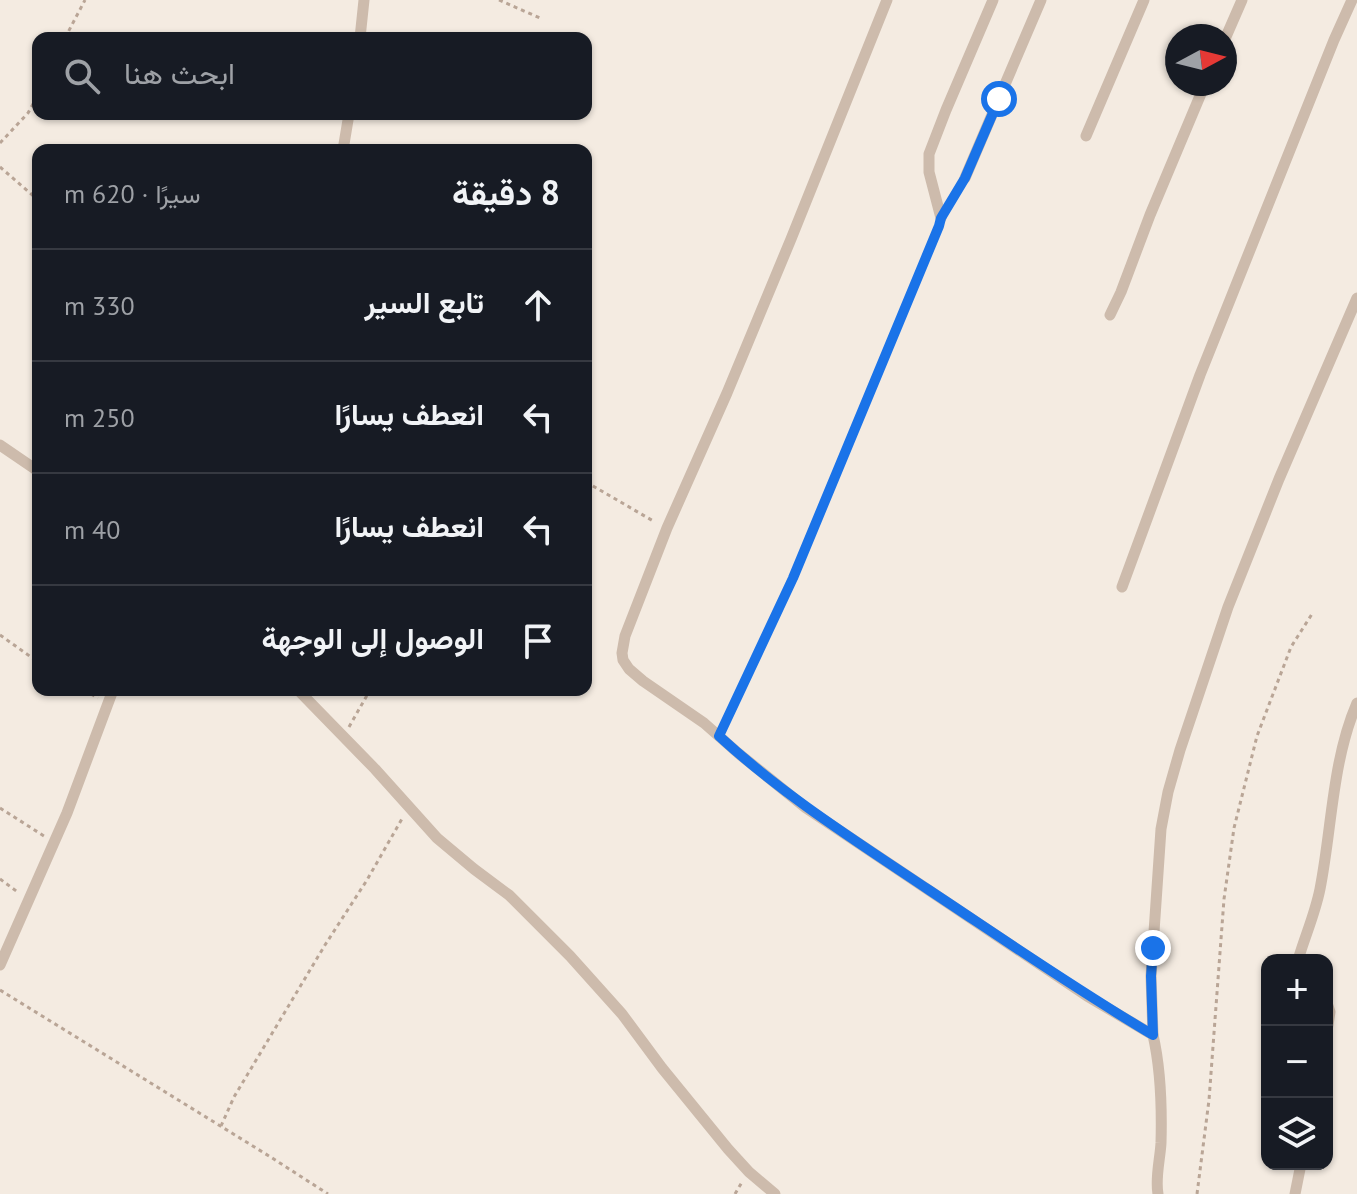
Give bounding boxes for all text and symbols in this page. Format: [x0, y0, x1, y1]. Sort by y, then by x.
north arrow [1165, 24, 1237, 96]
search box [32, 32, 592, 120]
text: ابحث هنا [124, 53, 235, 92]
icon: search [60, 54, 104, 98]
route start [981, 81, 1017, 117]
text: 8 دقيقة [452, 170, 560, 214]
text: سيرًا · 620 m [64, 177, 201, 210]
text: تابع السير [365, 282, 484, 321]
icon: ahead [516, 283, 560, 327]
text: 330 m [64, 289, 135, 322]
text: انعطف يسارًا [334, 394, 484, 433]
icon: left [516, 395, 560, 439]
text: 250 m [64, 401, 135, 434]
text: انعطف يسارًا [334, 506, 484, 545]
icon: left [516, 507, 560, 551]
text: 40 m [64, 513, 120, 546]
text: الوصول إلى الوجهة [261, 618, 484, 657]
icon: arrive [516, 619, 560, 663]
route end [1135, 930, 1171, 966]
map controls [1261, 954, 1333, 1170]
button: + [1261, 954, 1333, 1026]
button: − [1261, 1026, 1333, 1098]
button: layers [1261, 1098, 1333, 1170]

